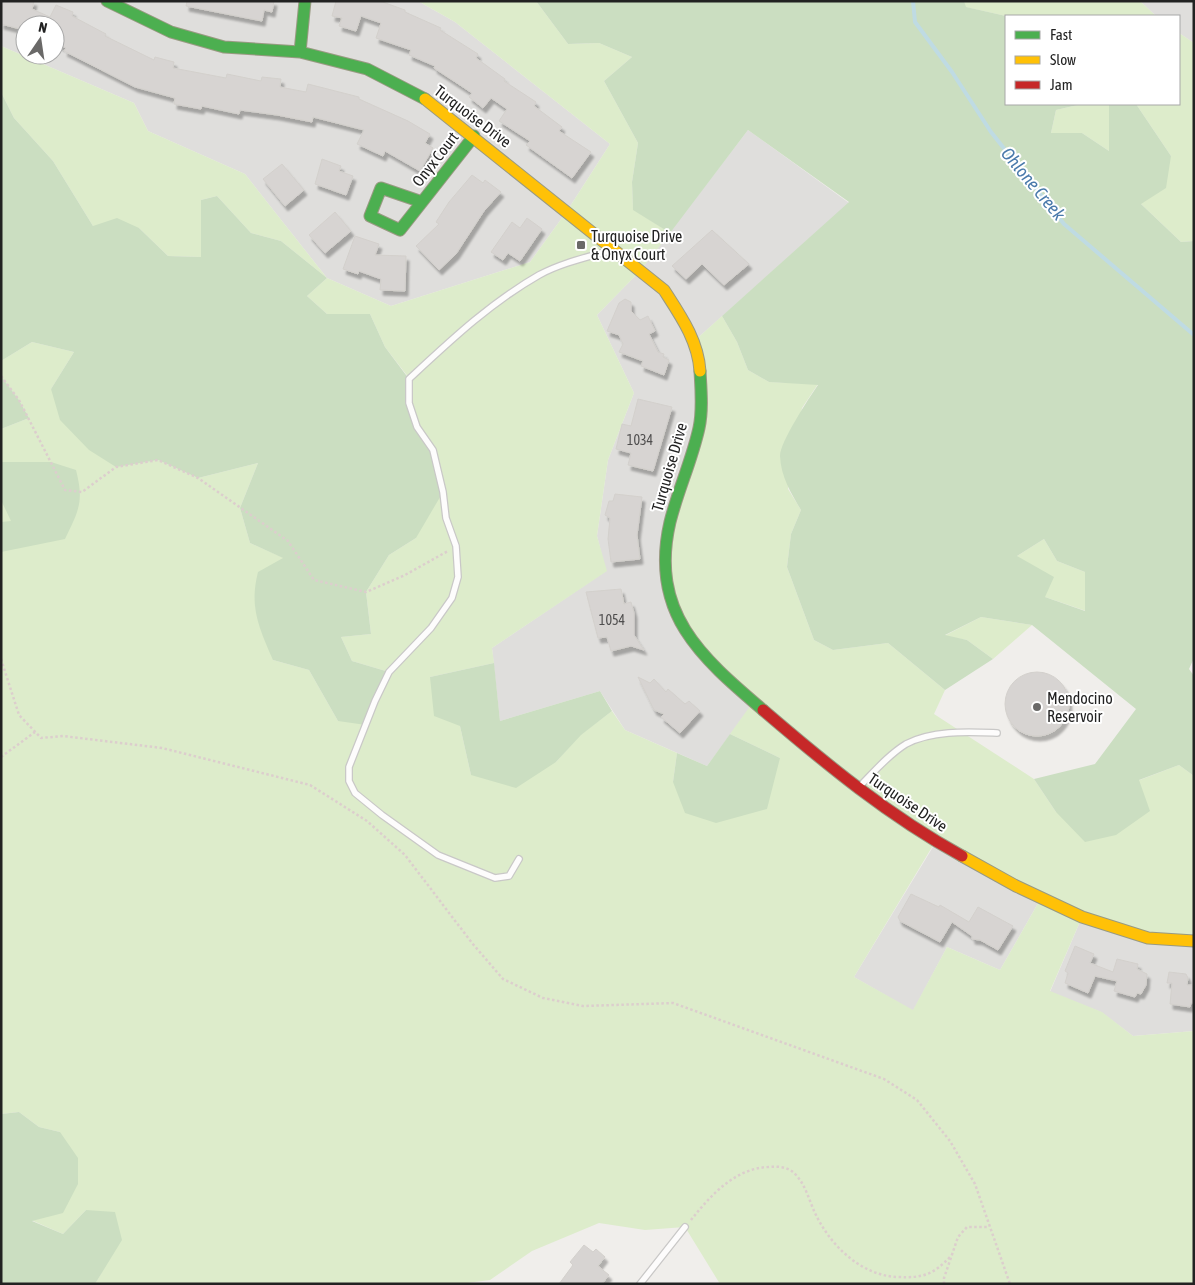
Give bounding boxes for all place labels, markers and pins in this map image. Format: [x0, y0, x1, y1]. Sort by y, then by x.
place label: Turquoise Drive & Onyx Court [591, 227, 682, 264]
marker: Turquoise Drive & Onyx Court [575, 239, 587, 251]
place label: Mendocino Reservoir [1047, 689, 1113, 725]
marker: Mendocino Reservoir [1031, 701, 1043, 713]

